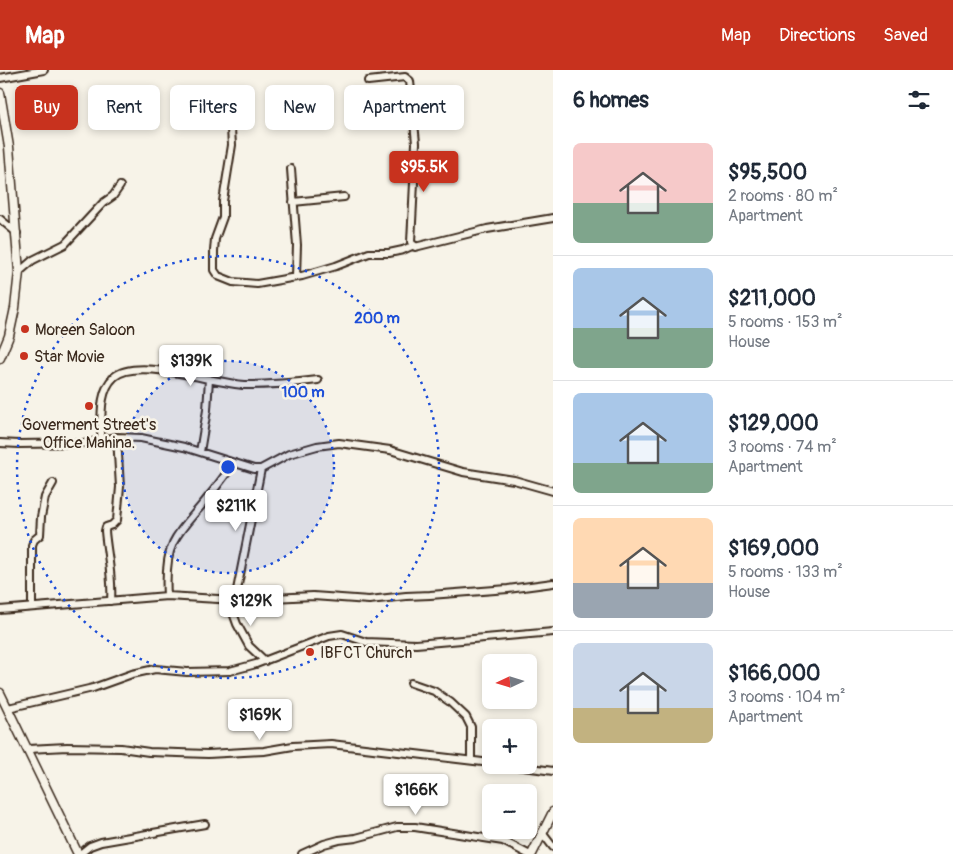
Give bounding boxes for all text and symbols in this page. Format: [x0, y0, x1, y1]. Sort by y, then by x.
text: Map [25, 21, 65, 50]
text: Map [721, 24, 751, 47]
text: Directions [779, 24, 855, 47]
text: Saved [883, 24, 928, 47]
chip: Buy [15, 85, 78, 130]
chip: Rent [88, 85, 160, 130]
chip: Filters [170, 85, 255, 130]
chip: New [265, 85, 334, 130]
chip: Apartment [344, 85, 464, 130]
icon: filters [905, 86, 933, 114]
text: 6 homes [573, 87, 649, 114]
pin: $95.5K [383, 150, 465, 193]
text: $95.5K [400, 157, 448, 177]
text: $95,500 [728, 159, 807, 186]
icon: home [613, 163, 673, 223]
text: 2 rooms · 80 m² [728, 186, 838, 206]
text: Apartment [728, 206, 803, 226]
text: $211,000 [728, 285, 816, 312]
icon: home [613, 288, 673, 348]
text: 200 m [354, 309, 400, 328]
text: 5 rooms · 153 m² [728, 312, 843, 332]
place label: Moreen Saloon [35, 320, 135, 340]
marker: Moreen Saloon [19, 323, 31, 335]
text: House [728, 332, 770, 352]
pin: $139K [156, 344, 226, 387]
place label: Star Movie [34, 347, 105, 367]
marker: Star Movie [18, 350, 30, 362]
text: $139K [170, 351, 212, 371]
text: 100 m [282, 383, 324, 402]
marker: Goverment Street's Office Mahina. [83, 400, 95, 412]
text: $129,000 [728, 410, 819, 437]
icon: home [613, 413, 673, 473]
place label: Goverment Street's Office Mahina. [22, 415, 156, 453]
text: 3 rooms · 74 m² [728, 437, 837, 457]
text: Apartment [728, 457, 803, 477]
centre of rings [219, 458, 237, 476]
pin: $211K [201, 490, 271, 532]
text: $211K [216, 496, 256, 516]
text: $169,000 [728, 535, 819, 562]
icon: home [613, 538, 673, 598]
text: 5 rooms · 133 m² [728, 562, 843, 582]
text: House [728, 582, 770, 602]
pin: $129K [216, 584, 286, 627]
text: $129K [230, 591, 272, 611]
place label: IBFCT Church [320, 643, 412, 663]
marker: IBFCT Church [304, 646, 316, 658]
north arrow [482, 654, 538, 709]
map controls [482, 654, 537, 839]
text: $166,000 [728, 660, 820, 687]
icon: home [613, 663, 673, 723]
text: 3 rooms · 104 m² [728, 687, 845, 707]
pin: $169K [225, 698, 295, 741]
text: $169K [239, 705, 281, 725]
text: Apartment [728, 707, 803, 727]
button: + [482, 719, 537, 774]
pin: $166K [381, 774, 451, 816]
text: $166K [394, 780, 438, 800]
button: − [482, 784, 537, 839]

